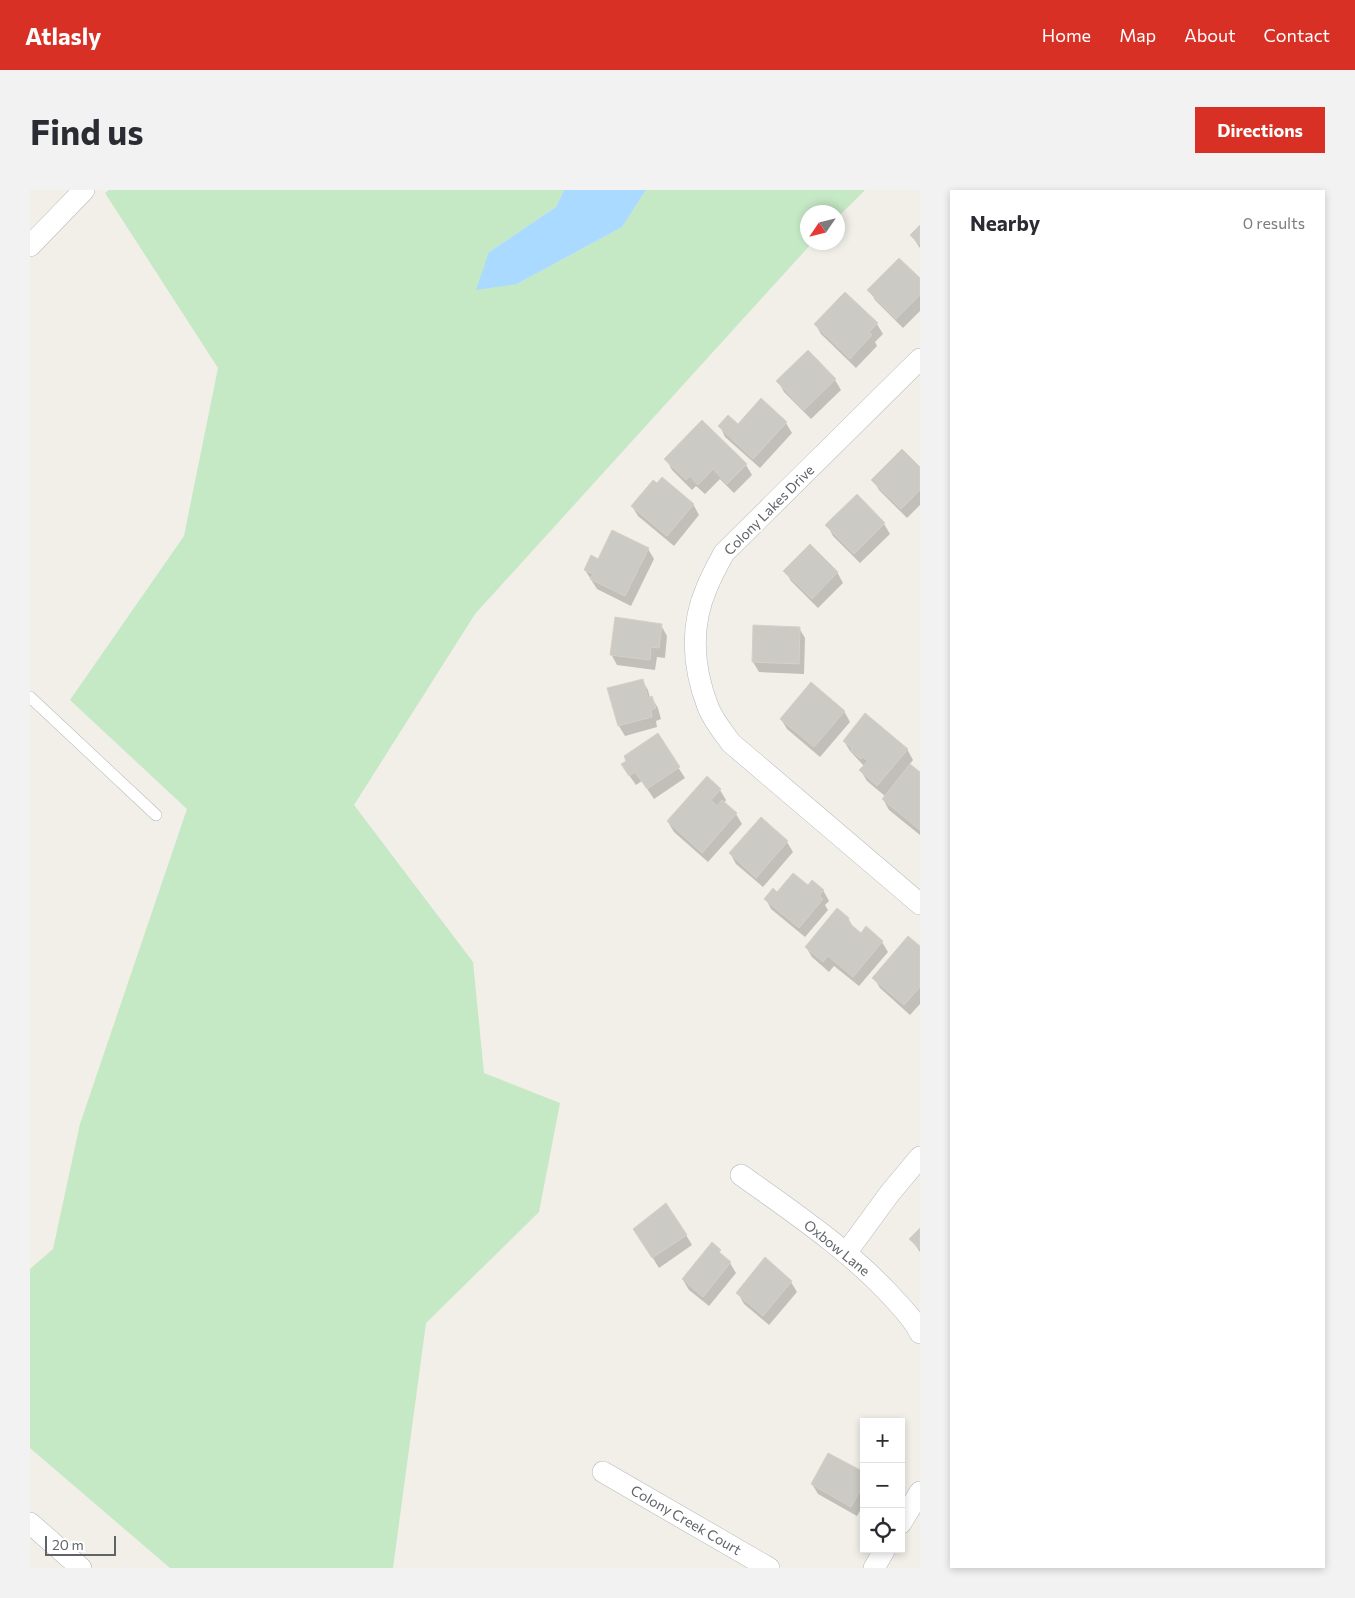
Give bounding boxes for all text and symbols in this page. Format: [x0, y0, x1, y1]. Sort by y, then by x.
text: Atlasly [25, 21, 102, 50]
text: Home [1042, 24, 1091, 46]
text: Map [1119, 24, 1156, 46]
text: About [1184, 24, 1236, 46]
text: Contact [1264, 24, 1330, 46]
button: Directions [1195, 107, 1325, 153]
text: Find us [30, 109, 144, 152]
north arrow [800, 205, 845, 250]
text: Nearby [970, 210, 1040, 235]
text: 0 results [1243, 213, 1305, 232]
street label: Colony Lakes Drive [720, 461, 817, 558]
street label: Oxbow Lane [801, 1216, 874, 1279]
map controls [860, 1418, 905, 1553]
button: + [860, 1418, 905, 1463]
button: − [860, 1463, 905, 1508]
street label: Colony Creek Court [628, 1481, 745, 1558]
button: locate [860, 1508, 905, 1553]
scale bar [45, 1533, 116, 1556]
text: 20 m [52, 1536, 84, 1553]

